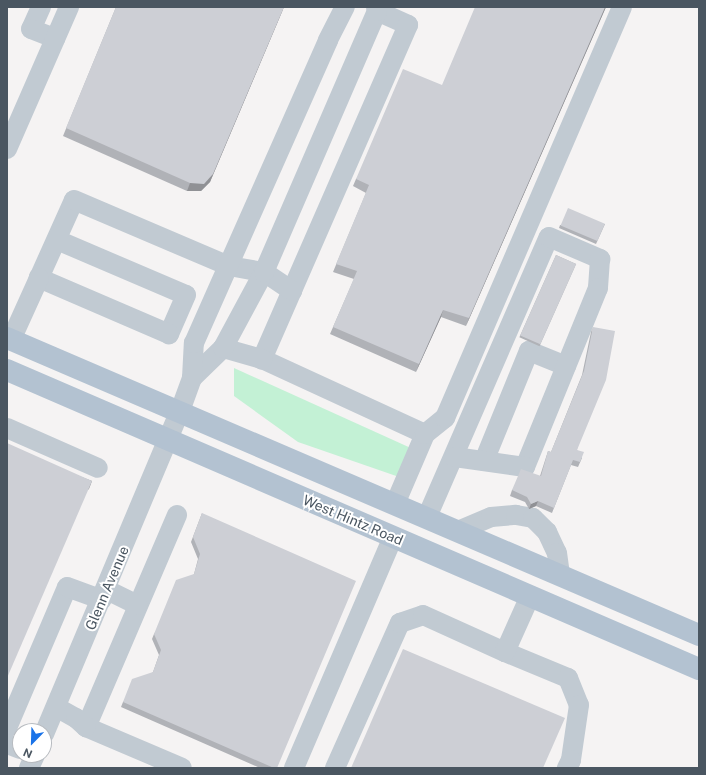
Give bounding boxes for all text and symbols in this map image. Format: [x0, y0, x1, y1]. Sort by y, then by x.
street label: West Hintz Road [300, 491, 406, 549]
street label: Glenn Avenue [82, 543, 132, 633]
north arrow [12, 723, 52, 763]
text: N [21, 746, 34, 760]

